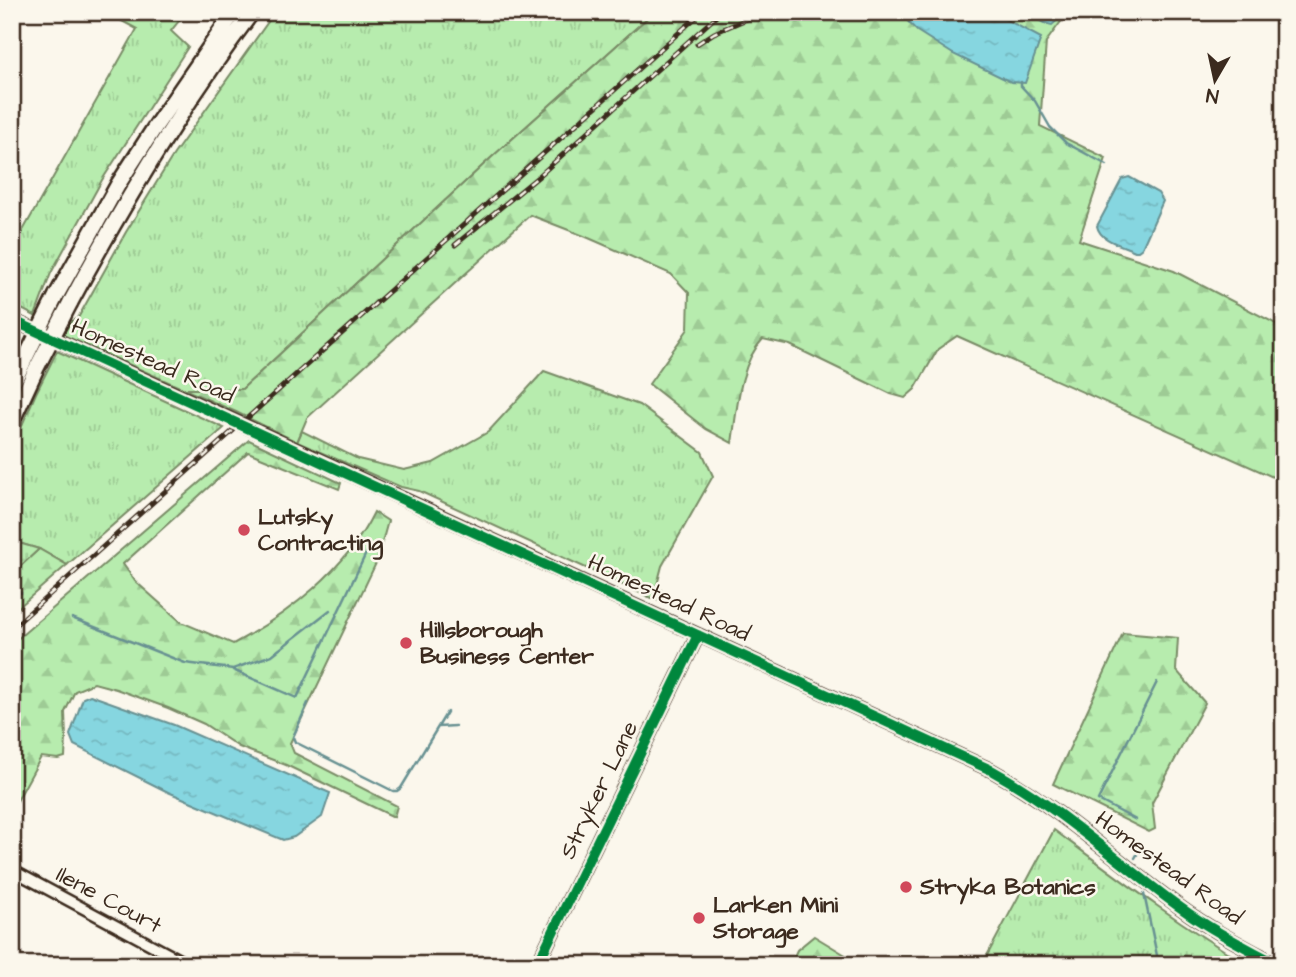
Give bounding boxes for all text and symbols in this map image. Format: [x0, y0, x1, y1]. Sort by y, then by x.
north arrow [1180, 46, 1250, 116]
text: N [1204, 81, 1221, 110]
street label: Homestead Road [66, 311, 240, 411]
place label: Lutsky Contracting [258, 501, 383, 560]
marker: Lutsky Contracting [236, 522, 252, 538]
street label: Homestead Road [582, 546, 756, 650]
place label: Hillsborough Business Center [420, 614, 594, 672]
marker: Hillsborough Business Center [398, 635, 414, 651]
street label: Stryker Lane [552, 716, 647, 865]
street label: Homestead Road [1088, 803, 1250, 933]
street label: Ilene Court [50, 859, 168, 942]
place label: Stryka Botanics [919, 871, 1096, 905]
marker: Stryka Botanics [898, 879, 914, 895]
place label: Larken Mini Storage [712, 889, 839, 948]
marker: Larken Mini Storage [691, 910, 707, 926]

